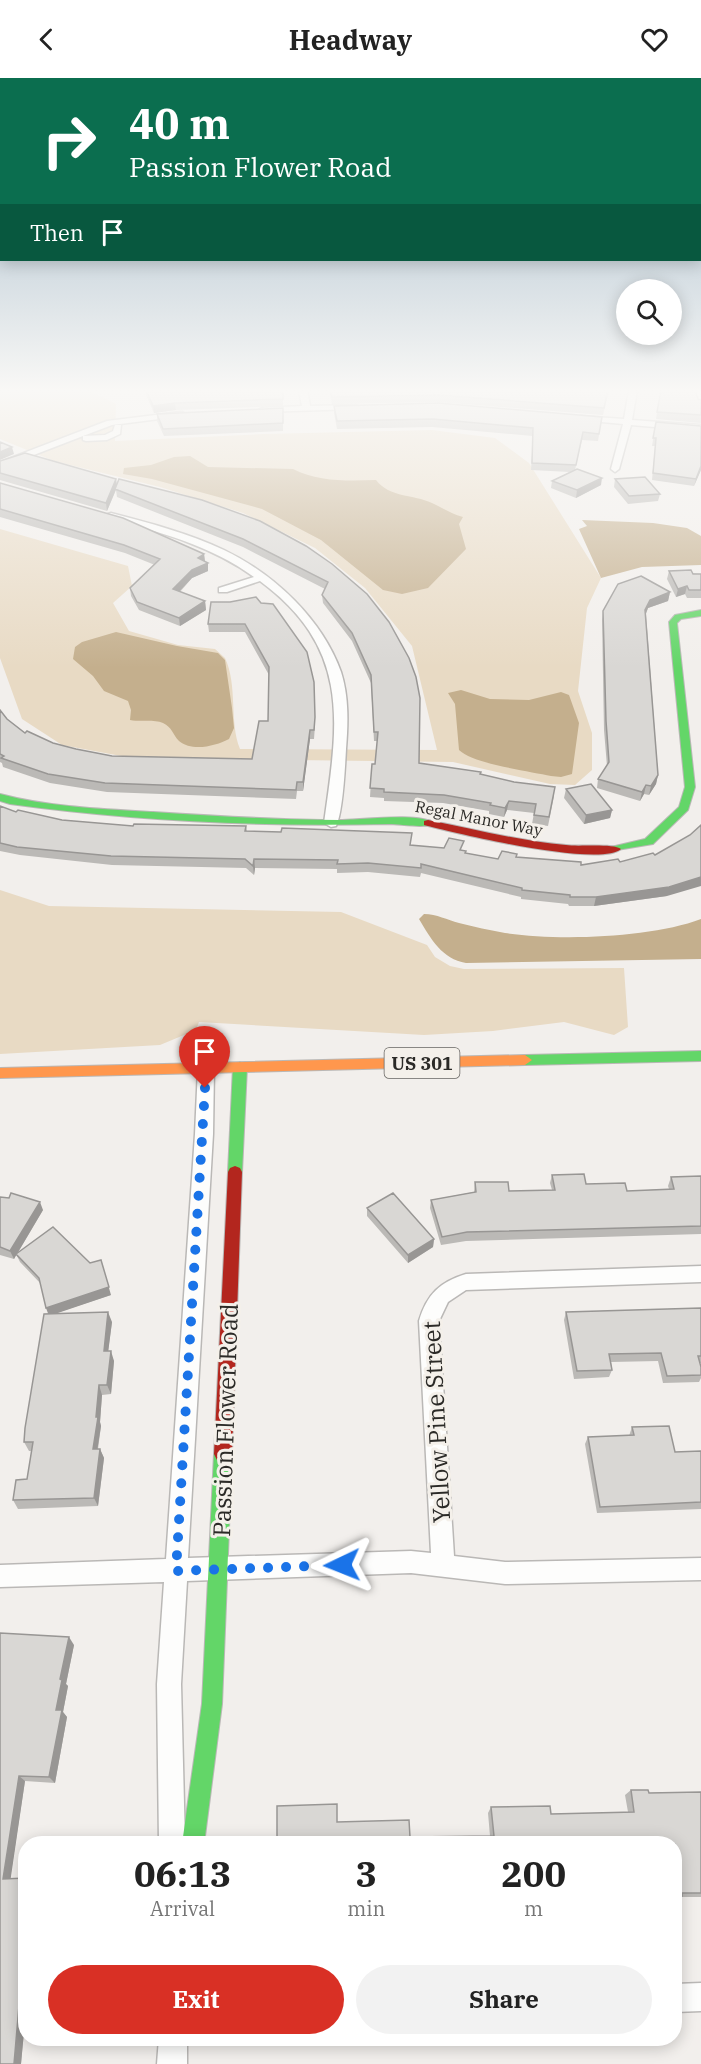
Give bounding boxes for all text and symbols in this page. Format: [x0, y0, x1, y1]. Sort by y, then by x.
text: Headway [289, 22, 412, 57]
icon: back [30, 23, 63, 56]
icon: heart [638, 23, 671, 56]
text: 40 m [129, 96, 230, 151]
icon: right [30, 102, 108, 180]
text: Passion Flower Road [129, 149, 392, 184]
icon: arrive [96, 216, 129, 249]
text: Then [30, 218, 84, 247]
map controls [616, 279, 682, 345]
button: search [616, 279, 682, 345]
street label: Regal Manor Way [414, 796, 545, 840]
pin [179, 1026, 230, 1088]
icon: arrive [188, 1035, 221, 1068]
road number: US 301 [384, 1048, 460, 1078]
street label: Passion Flower Road [205, 1303, 245, 1537]
street label: Yellow Pine Street [415, 1320, 457, 1524]
position arrow [310, 1533, 374, 1597]
text: 06:13 [134, 1850, 231, 1897]
text: 3 [355, 1850, 377, 1897]
text: 200 [501, 1850, 566, 1897]
text: Arrival [150, 1895, 215, 1922]
text: min [347, 1895, 385, 1922]
text: m [524, 1895, 543, 1922]
button: Exit [48, 1965, 344, 2034]
button: Share [356, 1965, 652, 2034]

